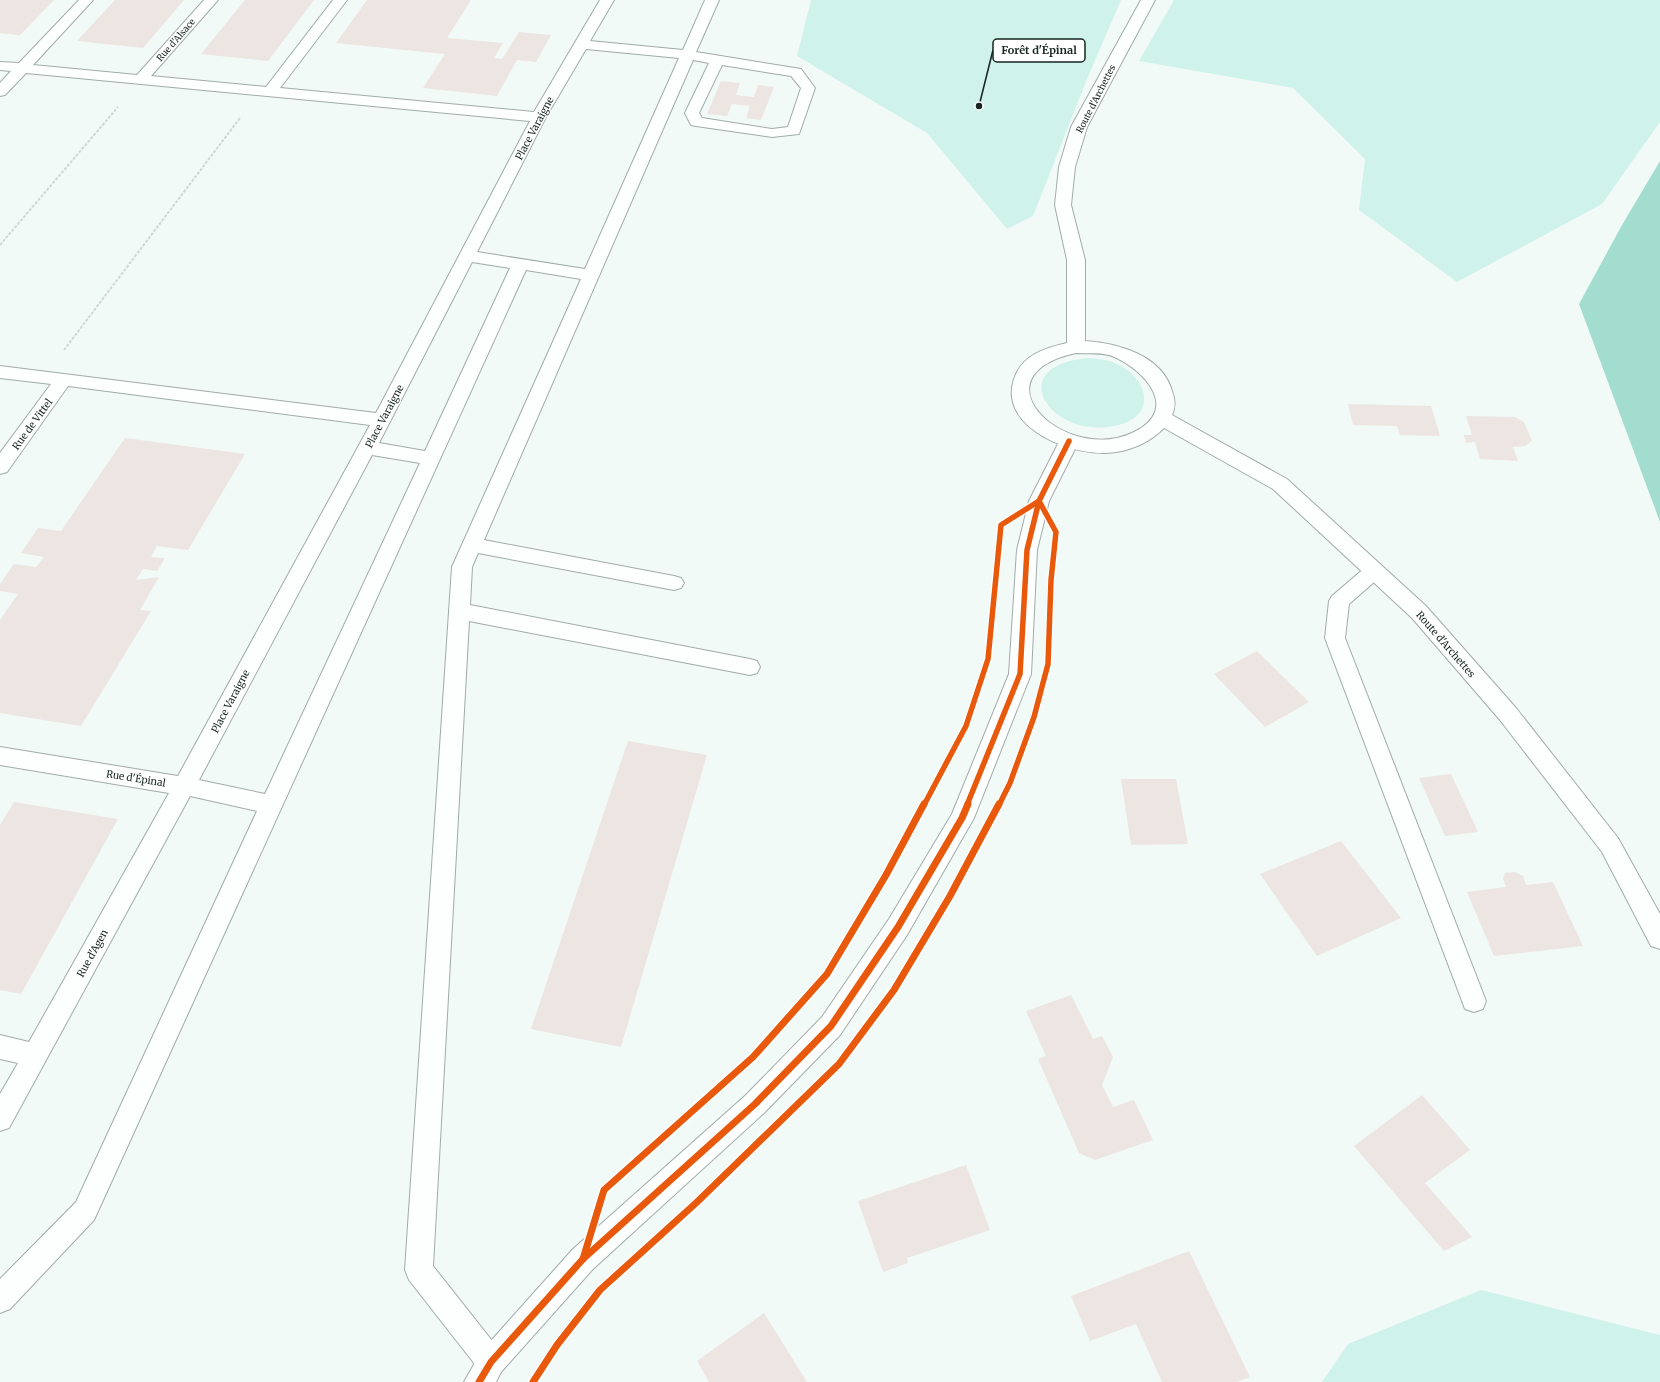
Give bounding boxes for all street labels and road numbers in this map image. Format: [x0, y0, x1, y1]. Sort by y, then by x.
street label: Rue d'Alsace [154, 16, 197, 63]
street label: Route d'Archettes [1074, 62, 1118, 135]
street label: Place Varaigne [512, 94, 557, 162]
street label: Place Varaigne [362, 382, 407, 450]
street label: Rue de Vittel [10, 396, 55, 452]
street label: Route d'Archettes [1413, 609, 1478, 680]
street label: Place Varaigne [208, 667, 253, 735]
street label: Rue d'Épinal [105, 766, 167, 790]
street label: Rue d'Agen [74, 927, 111, 979]

